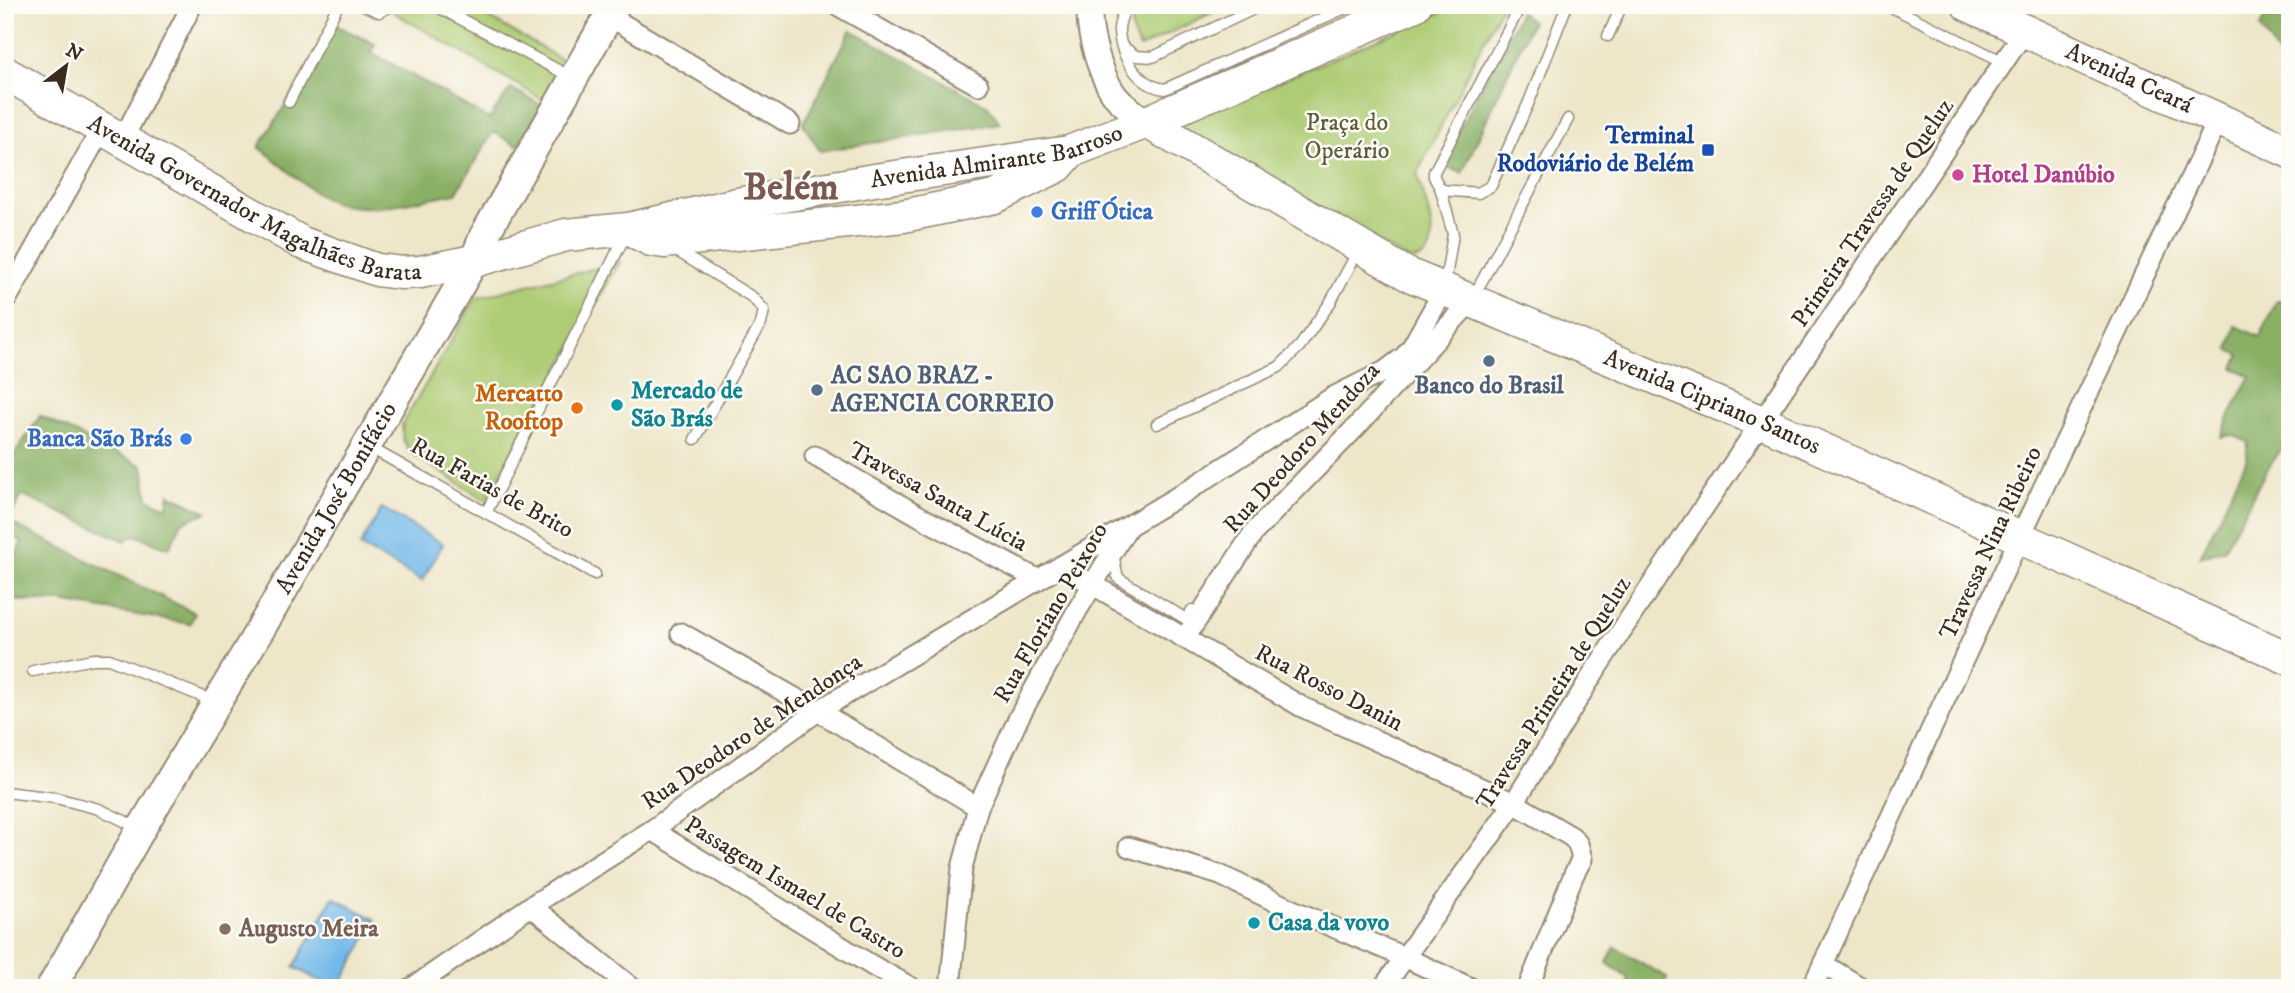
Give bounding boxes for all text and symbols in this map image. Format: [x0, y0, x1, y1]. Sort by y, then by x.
north arrow [32, 32, 102, 102]
street label: Avenida Ceará [2061, 36, 2198, 121]
text: N [61, 39, 87, 67]
street label: Primeira Travessa de Queluz [1785, 92, 1961, 333]
street label: Avenida Governador Magalhães Barata [82, 108, 423, 288]
park label: Praça do Operário [1305, 108, 1389, 166]
street label: Avenida Almirante Barroso [868, 118, 1127, 195]
place label: Terminal Rodoviário de Belém [1497, 121, 1695, 179]
marker: Terminal Rodoviário de Belém [1700, 142, 1716, 158]
place label: Hotel Danúbio [1972, 160, 2115, 190]
district label: Belém [743, 164, 839, 212]
marker: Hotel Danúbio [1950, 167, 1966, 183]
place label: Griff Ótica [1051, 196, 1154, 227]
marker: Griff Ótica [1029, 204, 1045, 220]
street label: Avenida Cipriano Santos [1599, 343, 1825, 461]
marker: Banco do Brasil [1481, 353, 1497, 369]
street label: Rua Deodoro Mendoza [1217, 356, 1387, 540]
place label: AC SAO BRAZ - AGENCIA CORREIO [830, 361, 1054, 419]
place label: Banco do Brasil [1414, 371, 1564, 401]
place label: Mercado de São Brás [631, 376, 743, 434]
place label: Mercatto Rooftop [475, 379, 563, 437]
marker: AC SAO BRAZ - AGENCIA CORREIO [809, 382, 825, 398]
street label: Avenida José Bonifácio [269, 397, 404, 599]
marker: Mercado de São Brás [609, 397, 625, 413]
marker: Mercatto Rooftop [569, 400, 585, 416]
place label: Banca São Brás [27, 424, 172, 454]
marker: Banca São Brás [178, 431, 194, 447]
street label: Rua Farias de Brito [405, 431, 579, 545]
street label: Travessa Santa Lúcia [843, 435, 1034, 559]
street label: Travessa Nina Ribeiro [1933, 442, 2049, 644]
street label: Rua Floriano Peixoto [987, 517, 1115, 709]
street label: Travessa Primeira de Queluz [1470, 570, 1638, 815]
street label: Rua Rosso Danin [1250, 638, 1409, 738]
street label: Rua Deodoro de Mendonça [636, 647, 869, 817]
street label: Passagem Ismael de Castro [679, 810, 911, 966]
place label: Casa da vovo [1268, 908, 1389, 938]
place label: Augusto Meira [238, 914, 379, 944]
marker: Casa da vovo [1246, 915, 1262, 931]
marker: Augusto Meira [217, 921, 233, 937]

